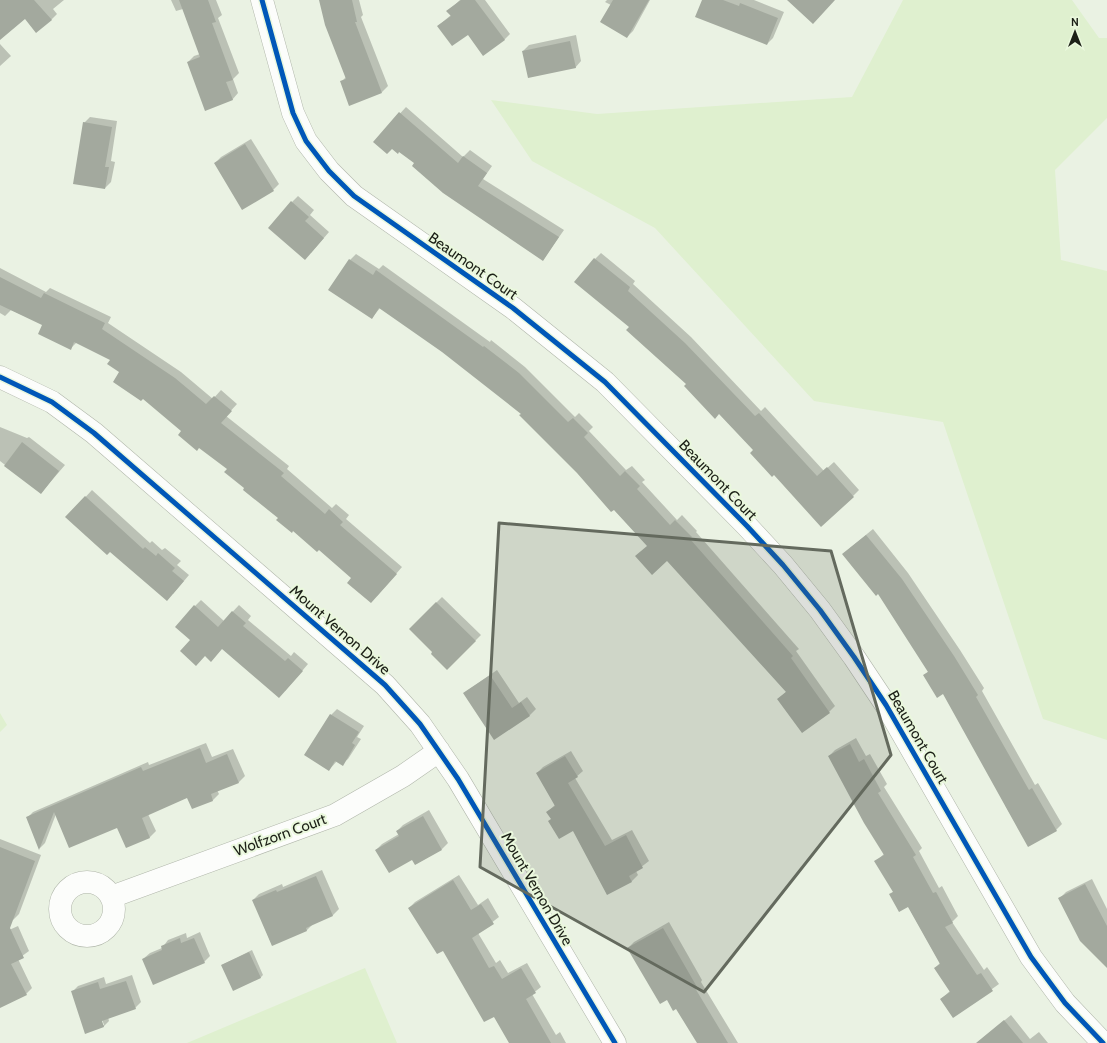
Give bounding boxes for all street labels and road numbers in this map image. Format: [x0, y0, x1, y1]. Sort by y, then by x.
street label: Beaumont Court [425, 229, 521, 303]
street label: Beaumont Court [675, 436, 761, 524]
street label: Mount Vernon Drive [286, 581, 394, 679]
street label: Beaumont Court [884, 687, 952, 787]
street label: Wolfzorn Court [231, 810, 329, 860]
street label: Mount Vernon Drive [497, 829, 577, 949]

